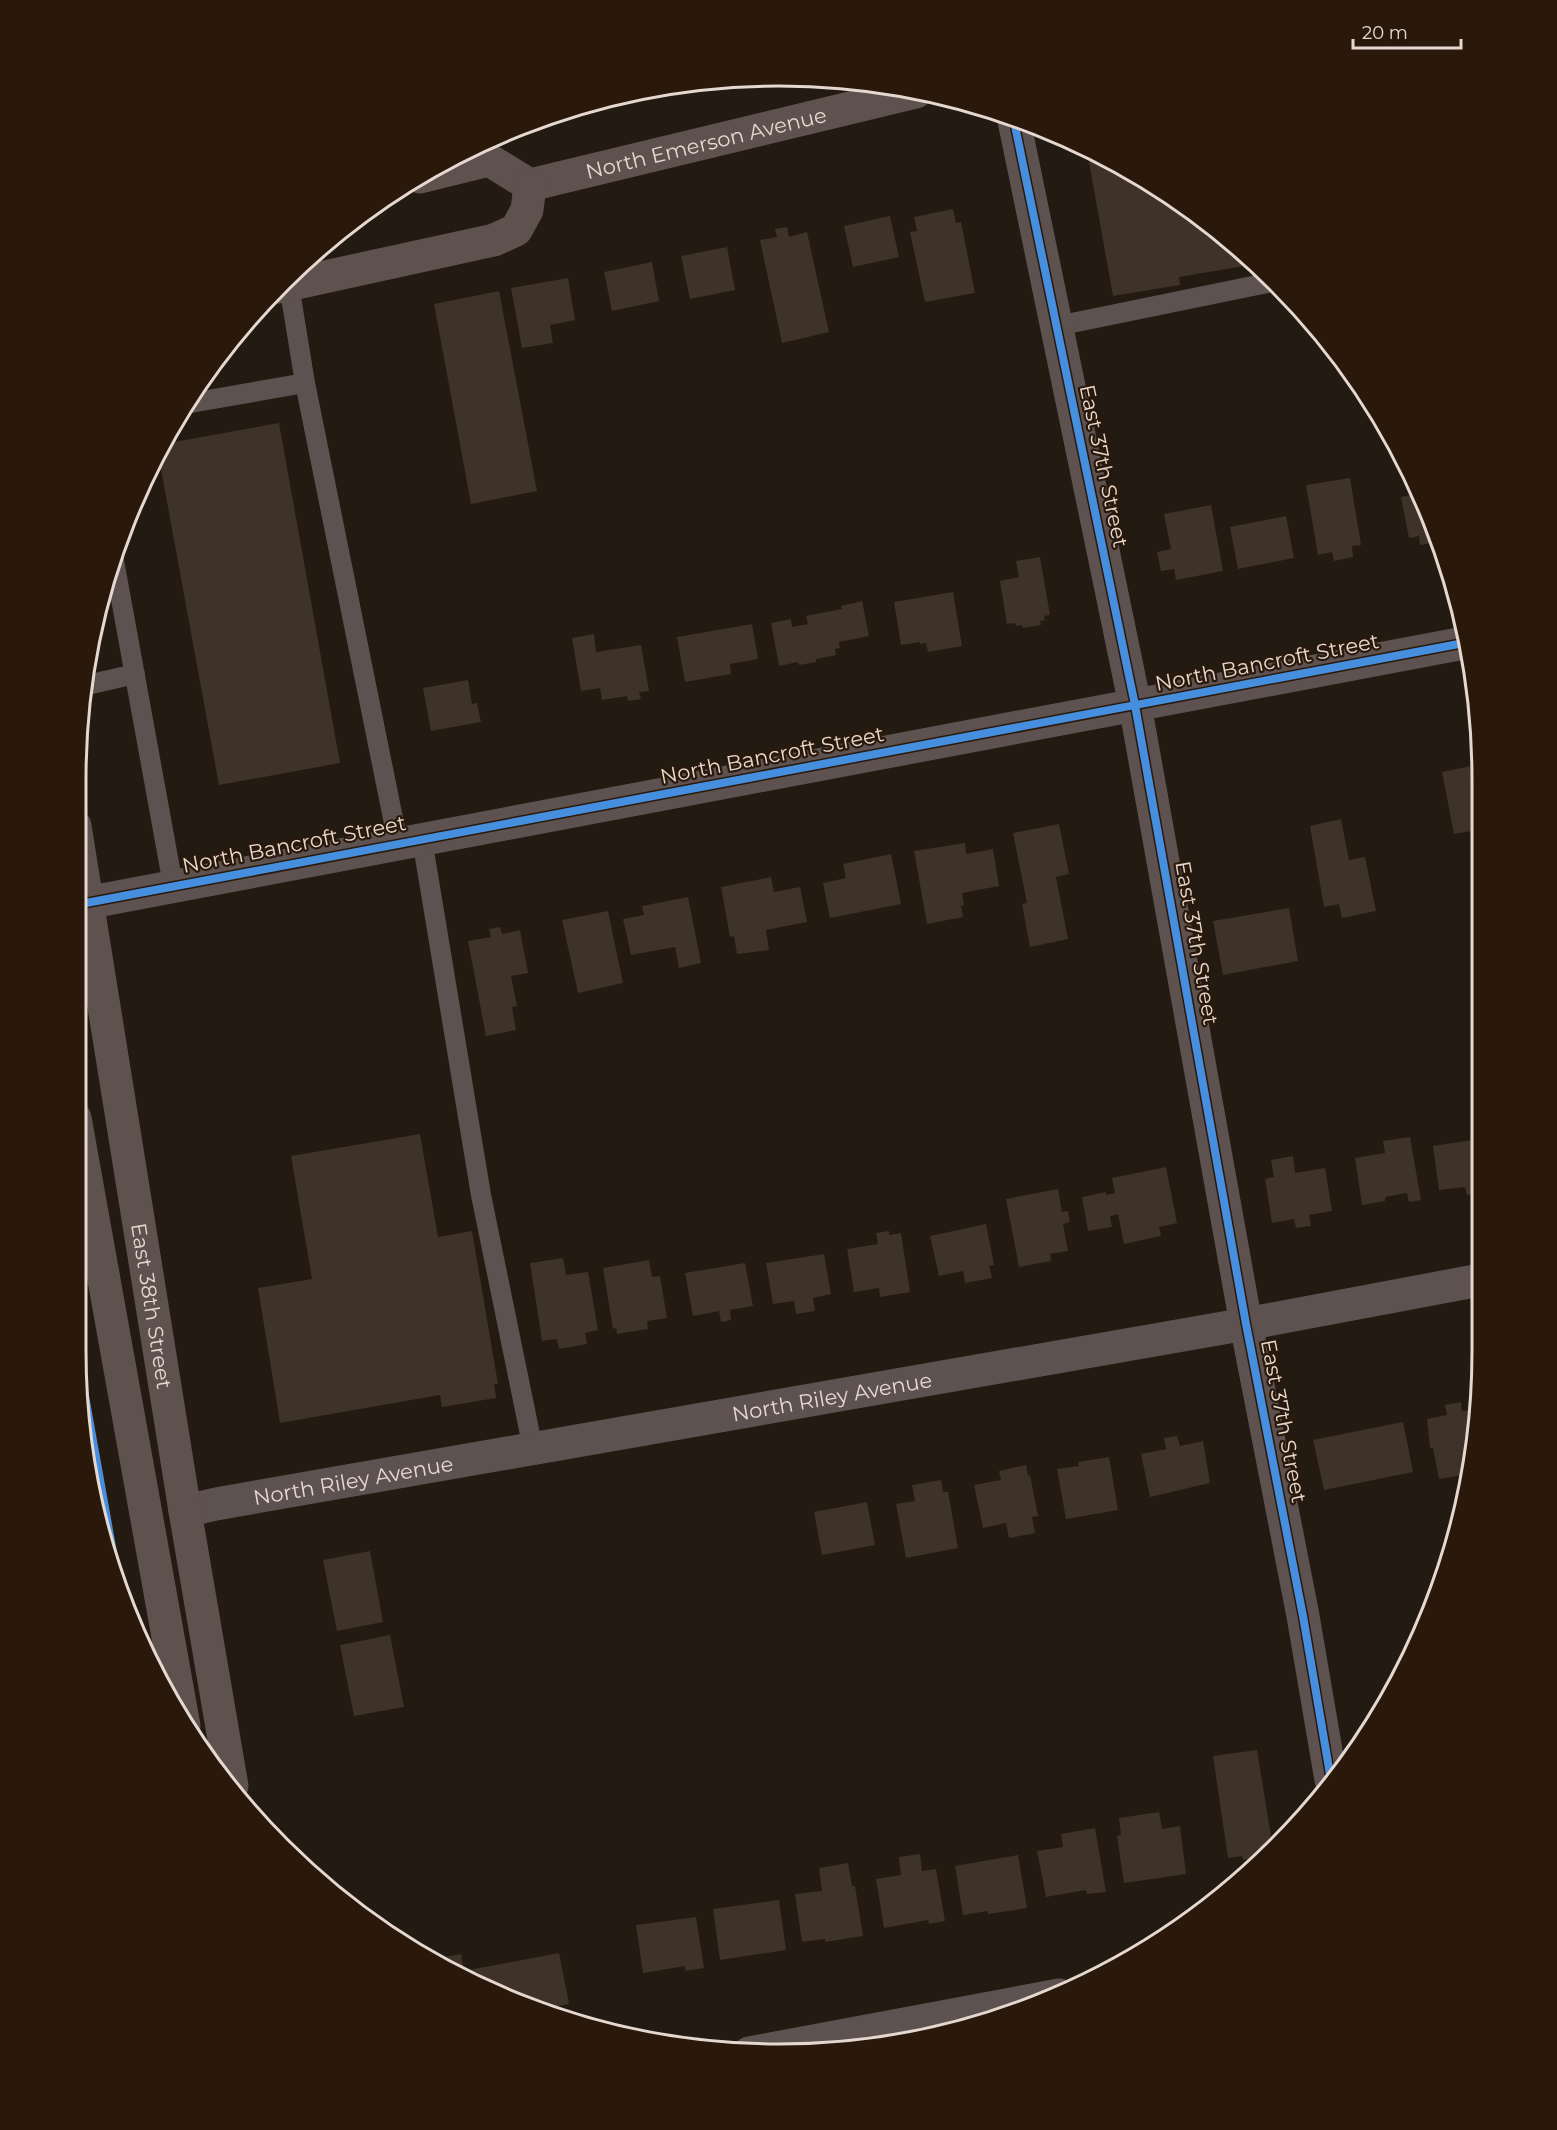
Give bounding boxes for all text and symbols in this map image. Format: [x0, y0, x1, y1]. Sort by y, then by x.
scale bar [1353, 12, 1461, 50]
text: 20 m [1362, 22, 1408, 44]
street label: North Emerson Avenue [583, 102, 829, 184]
street label: East 37th Street [1075, 382, 1133, 550]
street label: North Bancroft Street [1153, 628, 1381, 696]
street label: North Bancroft Street [658, 721, 886, 789]
street label: North Bancroft Street [180, 810, 408, 878]
street label: East 37th Street [1170, 859, 1224, 1027]
street label: East 38th Street [126, 1221, 178, 1391]
street label: East 37th Street [1256, 1337, 1312, 1505]
street label: North Riley Avenue [730, 1367, 934, 1426]
street label: North Riley Avenue [251, 1450, 455, 1510]

